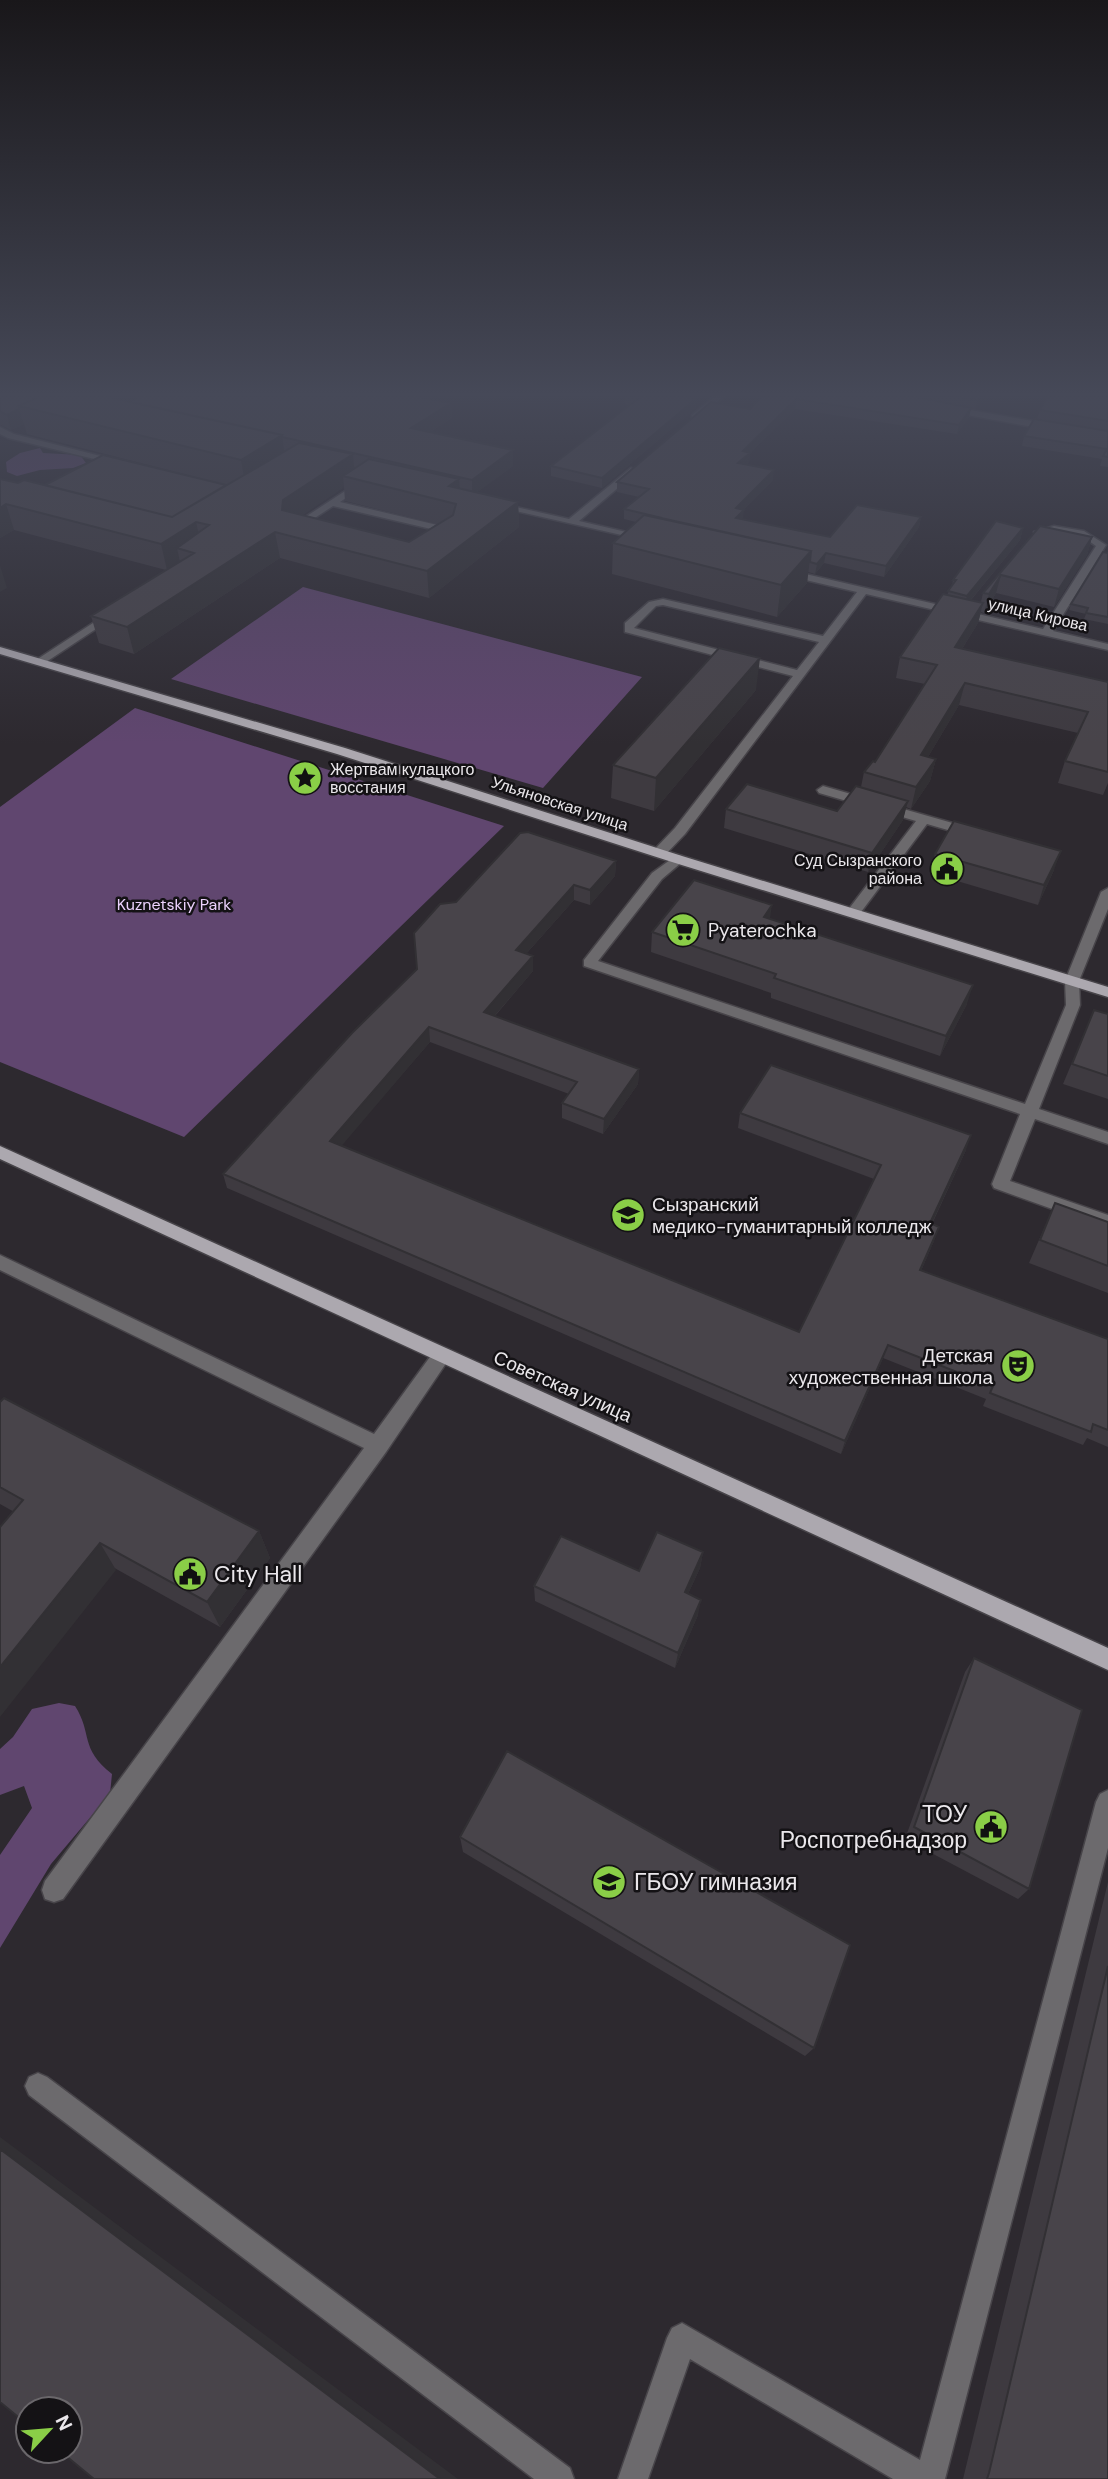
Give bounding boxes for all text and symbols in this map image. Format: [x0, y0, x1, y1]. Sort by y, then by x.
street label: улица Кирова [986, 593, 1090, 636]
place icon: Жертвам кулацкого восстания [286, 759, 324, 797]
place label: Жертвам кулацкого восстания [330, 759, 475, 798]
street label: Ульяновская улица [489, 771, 631, 836]
place label: Суд Сызранского района [794, 850, 922, 889]
public building icon: Суд Сызранского района [928, 850, 966, 888]
park label: Kuznetskiy Park [117, 894, 231, 915]
supermarket icon: Pyaterochka [664, 911, 702, 949]
place label: Pyaterochka [708, 918, 817, 943]
place label: Сызранский медико-гуманитарный колледж [652, 1192, 932, 1239]
school or university icon: Сызранский медико-гуманитарный колледж [609, 1196, 647, 1234]
place label: Детская художественная школа [789, 1343, 993, 1390]
street label: Советская улица [490, 1345, 636, 1428]
theatre icon: Детская художественная школа [999, 1347, 1037, 1385]
public building icon: City Hall [171, 1555, 209, 1593]
place label: City Hall [214, 1559, 302, 1589]
place label: ТОУ Роспотребнадзор [780, 1799, 967, 1855]
public building icon: ТОУ Роспотребнадзор [972, 1808, 1010, 1846]
school or university icon: ГБОУ гимназия [590, 1863, 628, 1901]
place label: ГБОУ гимназия [634, 1867, 798, 1897]
north arrow [14, 2395, 84, 2465]
text: N [50, 2411, 78, 2434]

